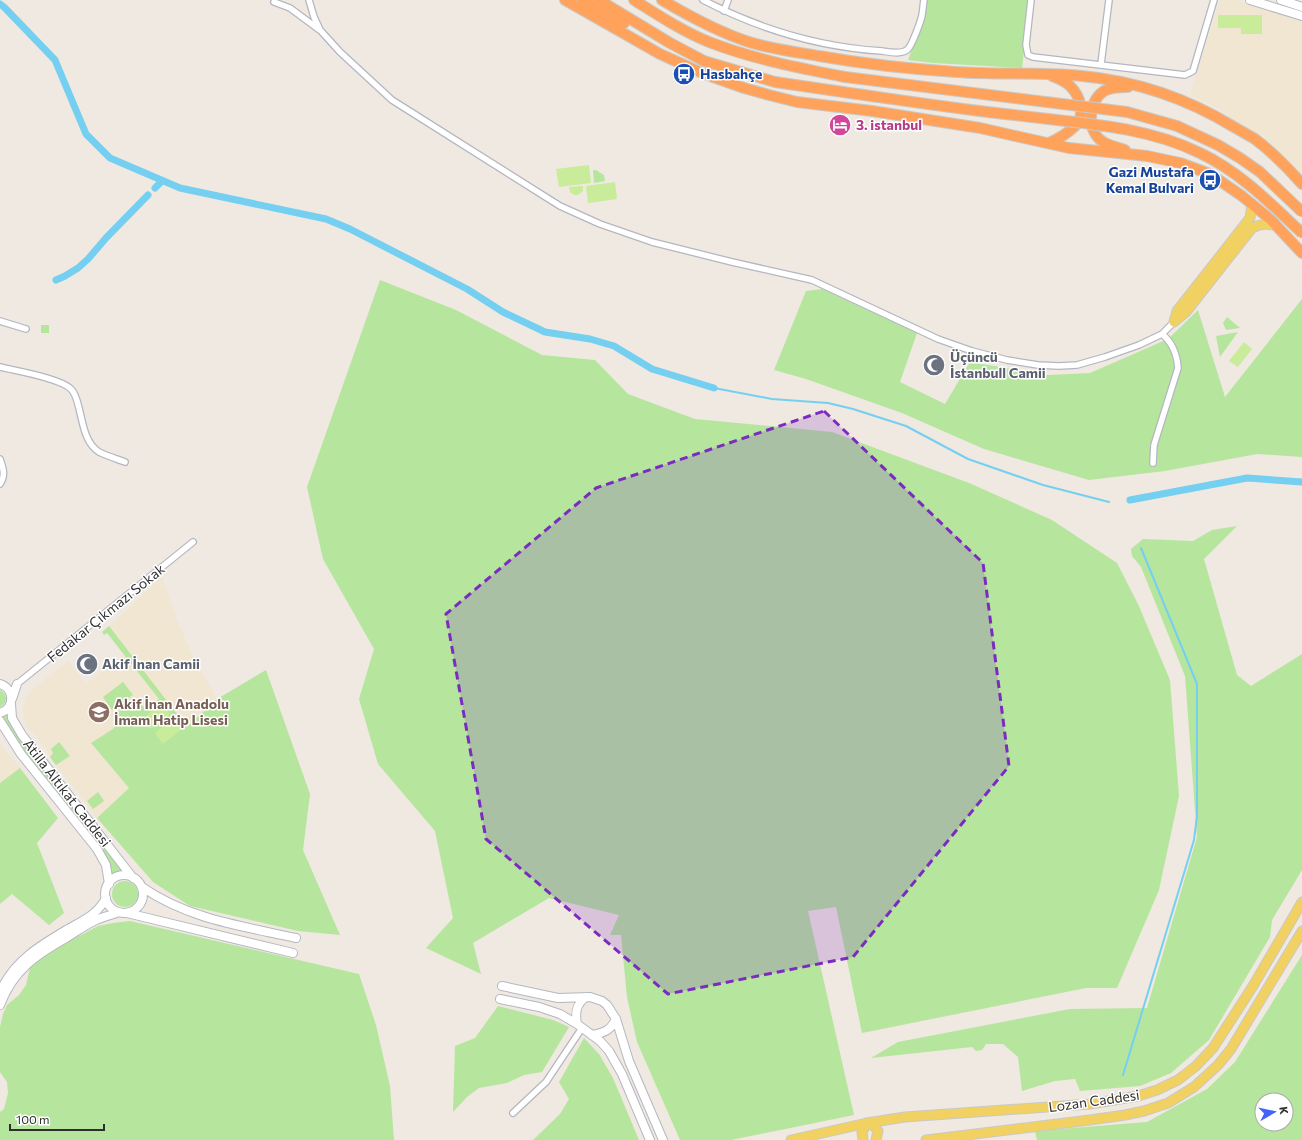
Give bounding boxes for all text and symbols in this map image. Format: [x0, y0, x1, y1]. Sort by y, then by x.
bus stop icon: Hasbahçe [671, 61, 697, 87]
place label: Hasbahçe [700, 65, 762, 82]
hotel icon: 3. istanbul [827, 112, 853, 138]
place label: 3. istanbul [856, 116, 922, 133]
place label: Gazi Mustafa Kemal Bulvari [1106, 163, 1194, 196]
bus stop icon: Gazi Mustafa Kemal Bulvari [1197, 167, 1223, 193]
place label: Üçüncü İstanbull Camii [950, 348, 1046, 381]
mosque icon: Üçüncü İstanbull Camii [921, 352, 947, 378]
street label: Fedakar Çıkmazı Sokak [43, 560, 168, 665]
mosque icon: Akif İnan Camii [74, 651, 100, 677]
place label: Akif İnan Camii [102, 655, 200, 672]
place label: Akif İnan Anadolu İmam Hatip Lisesi [114, 695, 229, 728]
school or university icon: Akif İnan Anadolu İmam Hatip Lisesi [86, 699, 112, 725]
street label: Atilla Altıkat Caddesi [20, 735, 115, 850]
street label: Lozan Caddesi [1047, 1086, 1141, 1115]
north arrow [1254, 1092, 1294, 1132]
scale bar [10, 1106, 104, 1132]
text: K [1277, 1106, 1291, 1115]
text: 100 m [16, 1112, 50, 1126]

